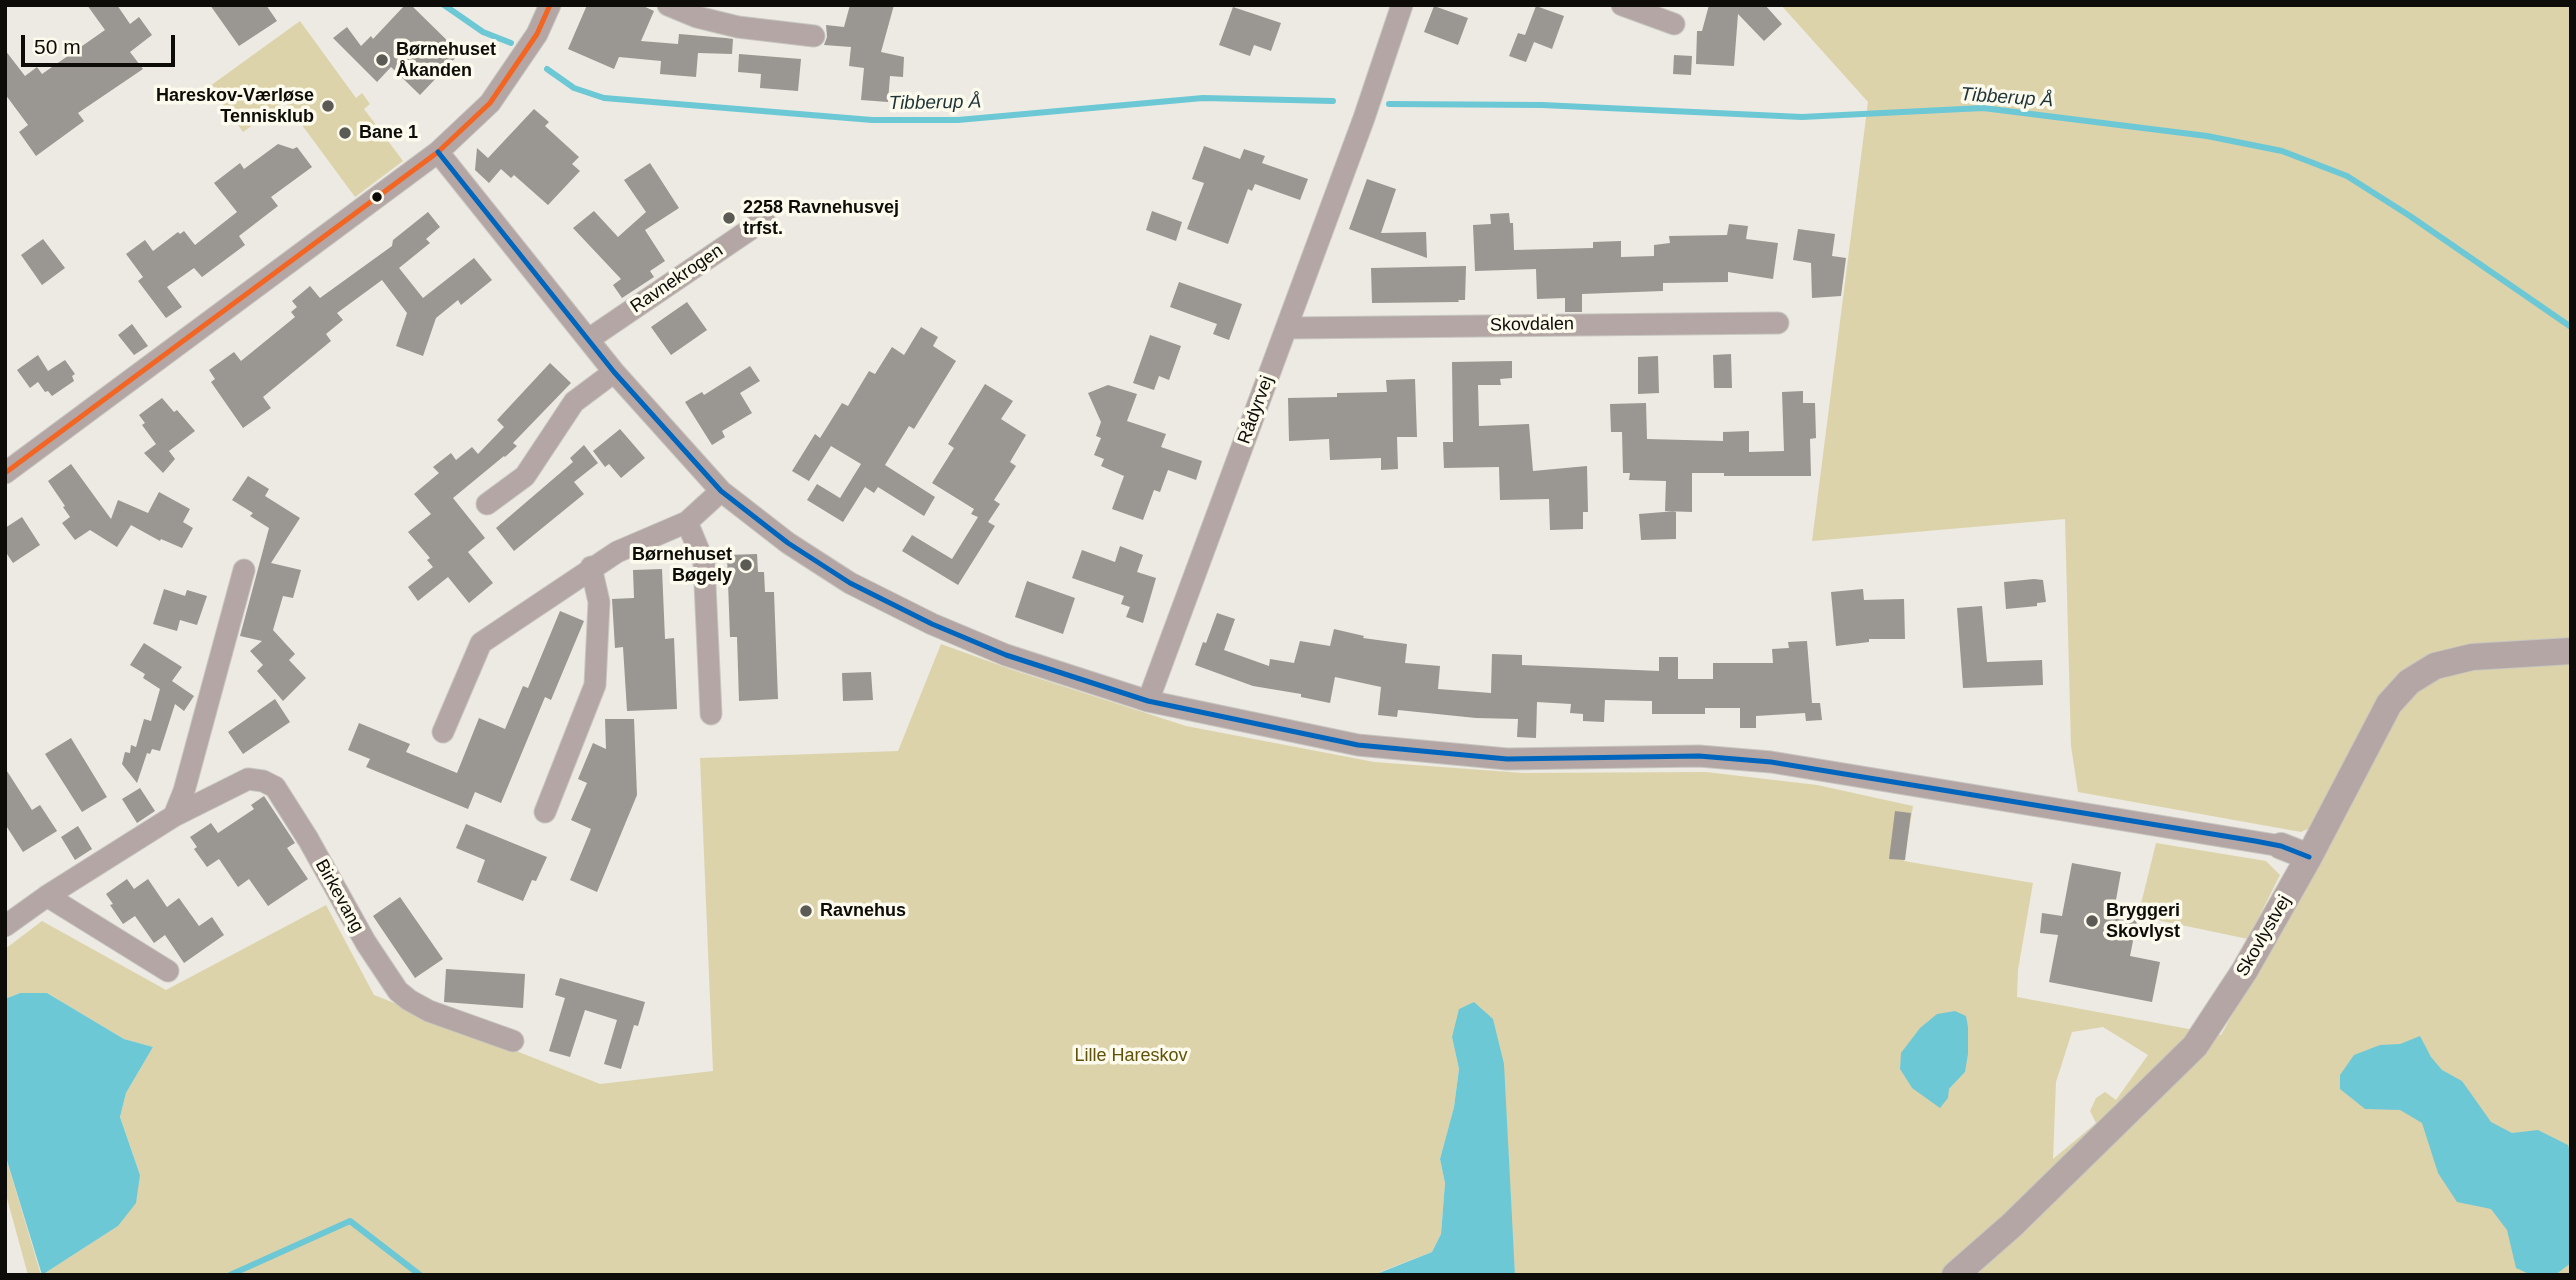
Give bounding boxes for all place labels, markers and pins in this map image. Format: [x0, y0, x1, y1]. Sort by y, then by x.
place label: Børnehuset Åkanden [396, 39, 496, 82]
marker: Børnehuset Åkanden [374, 52, 390, 68]
place label: Hareskov-Værløse Tennisklub [156, 85, 314, 128]
marker: Hareskov-Værløse Tennisklub [320, 98, 336, 114]
place label: Bane 1 [359, 122, 418, 144]
marker: Bane 1 [337, 125, 353, 141]
unlabelled marker [370, 190, 384, 204]
place label: 2258 Ravnehusvej trfst. [743, 197, 899, 240]
marker: 2258 Ravnehusvej trfst. [721, 210, 737, 226]
place label: Børnehuset Bøgely [632, 544, 732, 586]
marker: Børnehuset Bøgely [738, 557, 754, 573]
place label: Ravnehus [820, 900, 906, 922]
place label: Bryggeri Skovlyst [2106, 900, 2180, 942]
marker: Ravnehus [798, 903, 814, 919]
marker: Bryggeri Skovlyst [2084, 913, 2100, 929]

